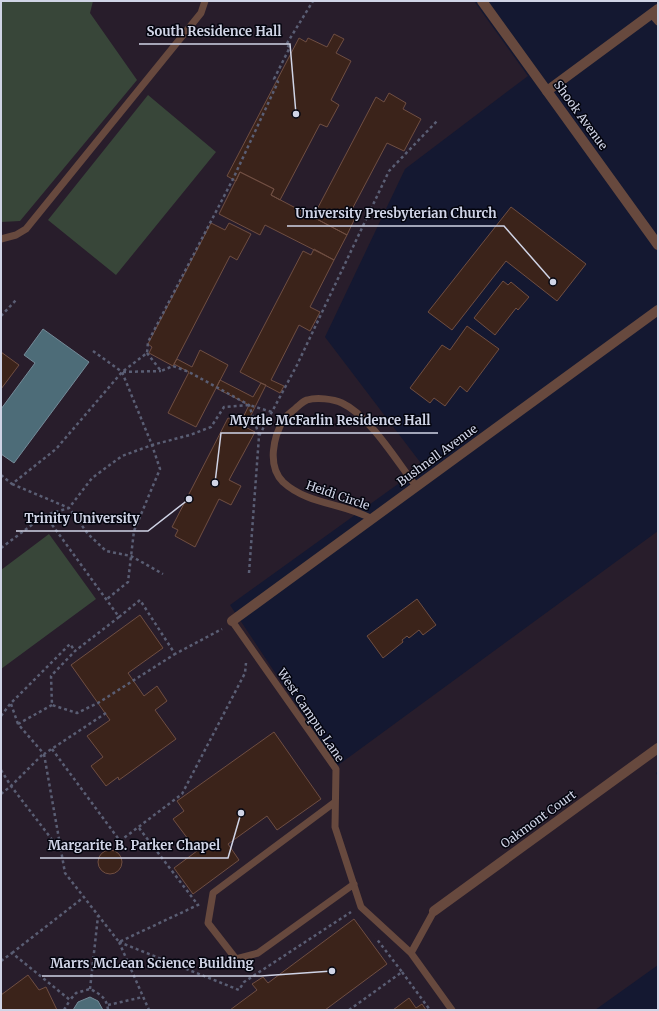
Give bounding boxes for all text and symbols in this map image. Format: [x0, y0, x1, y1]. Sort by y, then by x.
callout: South Residence Hall [139, 19, 290, 44]
text: South Residence Hall [146, 23, 282, 40]
street label: Shook Avenue [551, 78, 611, 152]
callout: University Presbyterian Church [287, 201, 504, 226]
text: University Presbyterian Church [295, 205, 497, 222]
callout: Myrtle McFarlin Residence Hall [221, 408, 438, 433]
text: Myrtle McFarlin Residence Hall [230, 412, 430, 429]
street label: Bushnell Avenue [394, 421, 480, 489]
street label: Heidi Circle [304, 477, 372, 513]
callout: Trinity University [16, 506, 148, 531]
text: Trinity University [24, 510, 140, 527]
street label: West Campus Lane [274, 665, 348, 765]
street label: Oakmont Court [498, 787, 579, 851]
callout: Margarite B. Parker Chapel [40, 833, 228, 858]
text: Margarite B. Parker Chapel [48, 837, 220, 854]
callout: Marrs McLean Science Building [42, 951, 261, 976]
text: Marrs McLean Science Building [50, 955, 254, 972]

